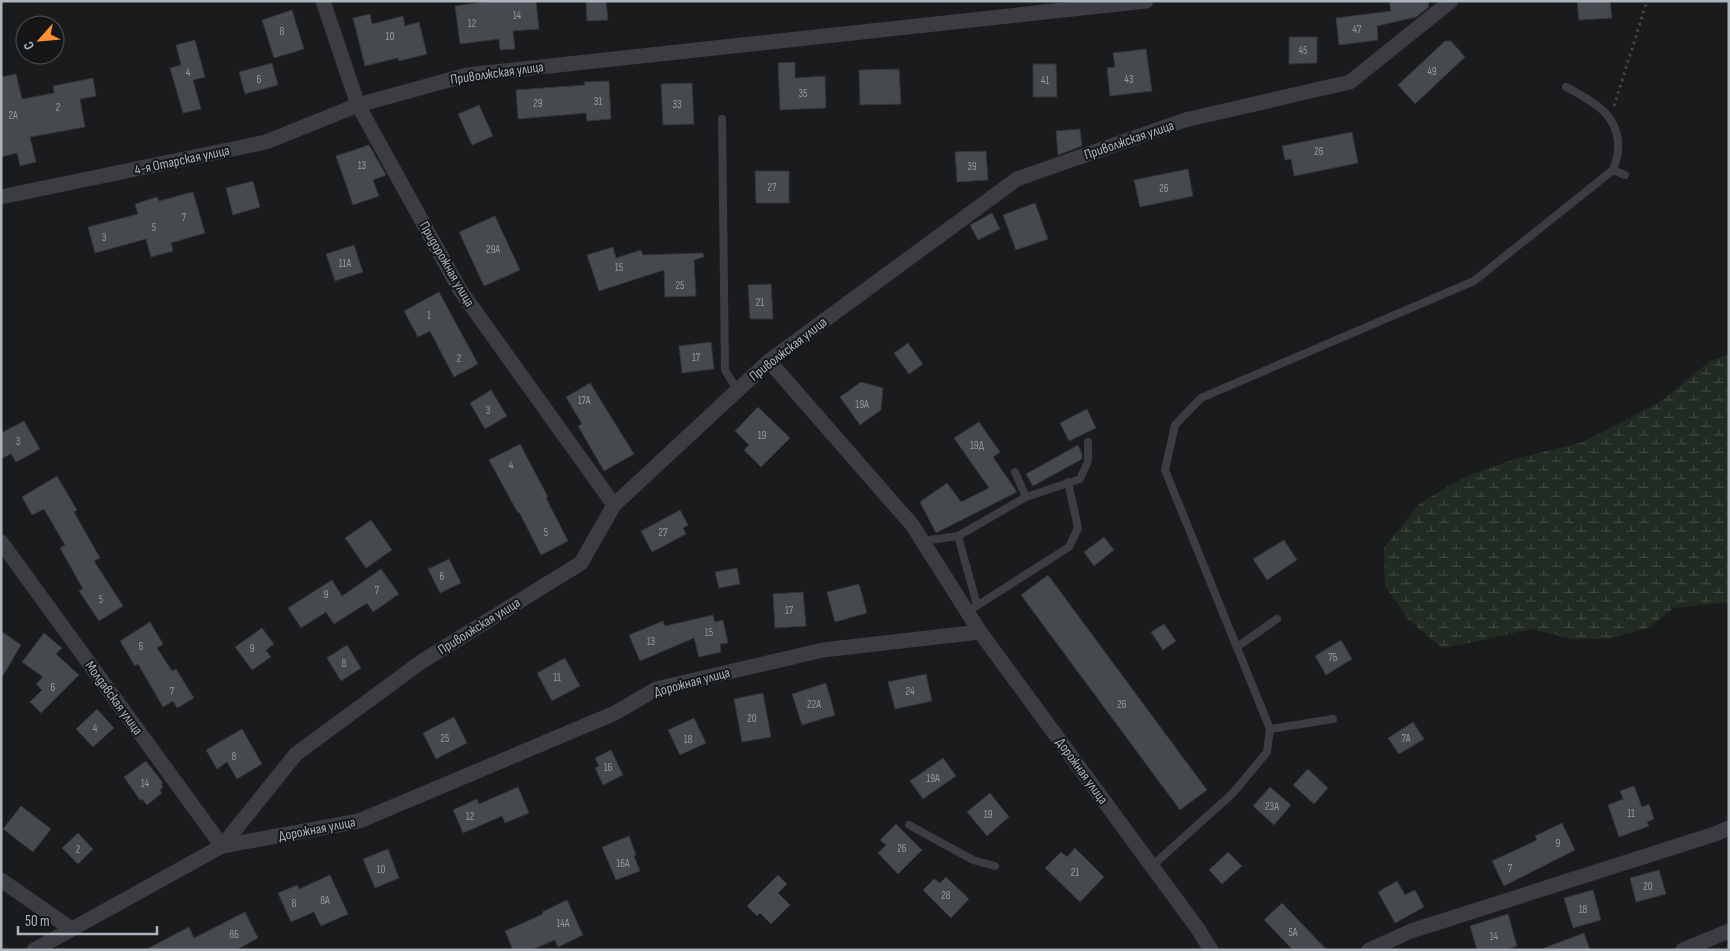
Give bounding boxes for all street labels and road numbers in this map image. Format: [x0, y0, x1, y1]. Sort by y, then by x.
street label: Приволжская улица [449, 58, 545, 88]
street label: Приволжская улица [1082, 117, 1176, 163]
street label: 4-я Отарская улица [133, 142, 231, 178]
street label: Придорожная улица [416, 218, 478, 310]
street label: Приволжская улица [746, 313, 830, 385]
street label: Приволжская улица [435, 594, 523, 658]
street label: Молдавская улица [81, 658, 147, 738]
street label: Дорожная улица [652, 664, 732, 700]
street label: Дорожная улица [1052, 734, 1112, 808]
street label: Дорожная улица [277, 813, 357, 845]

